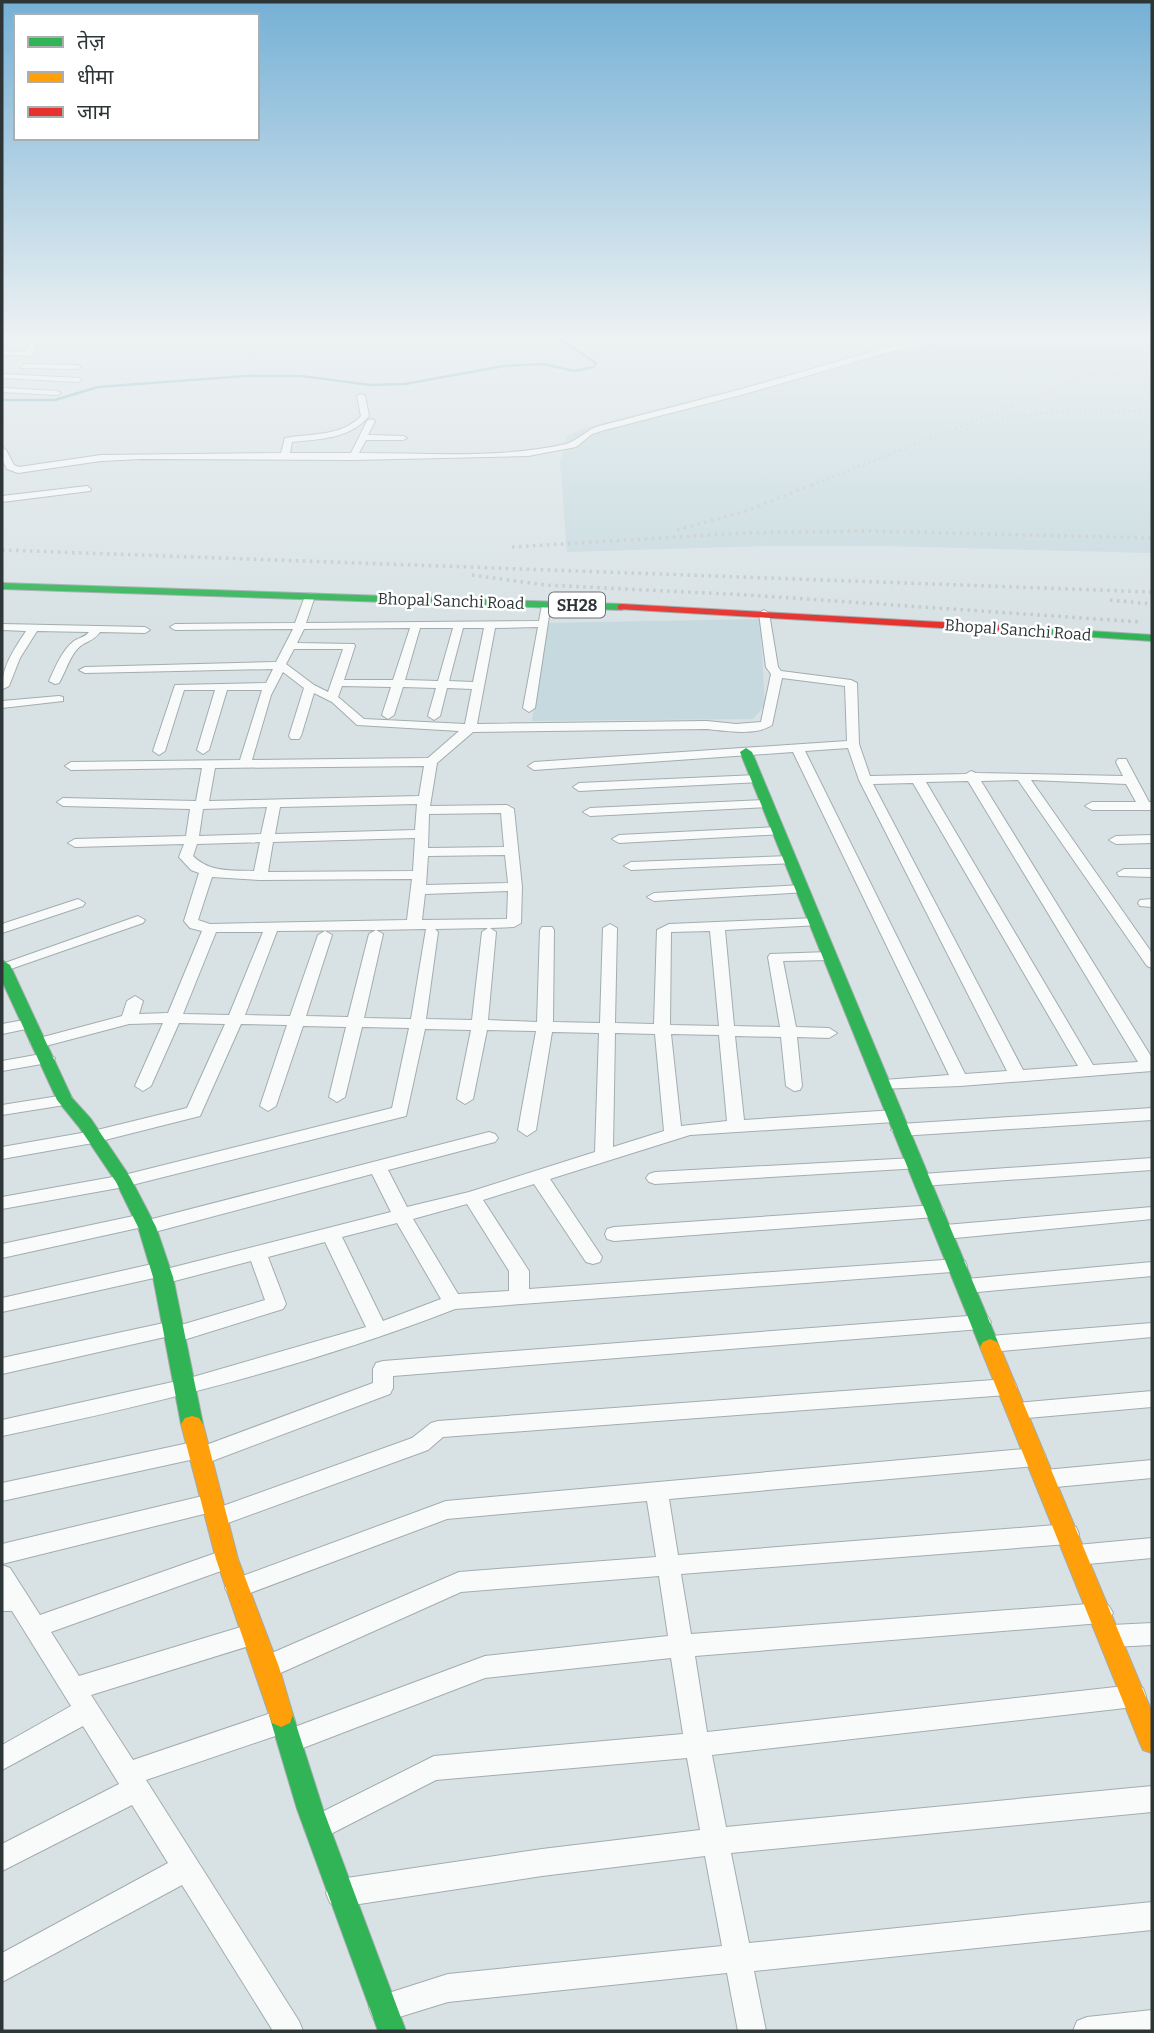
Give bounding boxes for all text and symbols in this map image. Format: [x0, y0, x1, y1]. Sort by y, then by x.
legend [14, 14, 259, 140]
text: तेज़ [77, 29, 105, 55]
text: धीमा [77, 64, 114, 90]
text: जाम [77, 99, 111, 125]
street label: Bhopal Sanchi Road [377, 589, 525, 613]
road number: SH28 [549, 592, 605, 618]
street label: Bhopal Sanchi Road [944, 615, 1092, 645]

